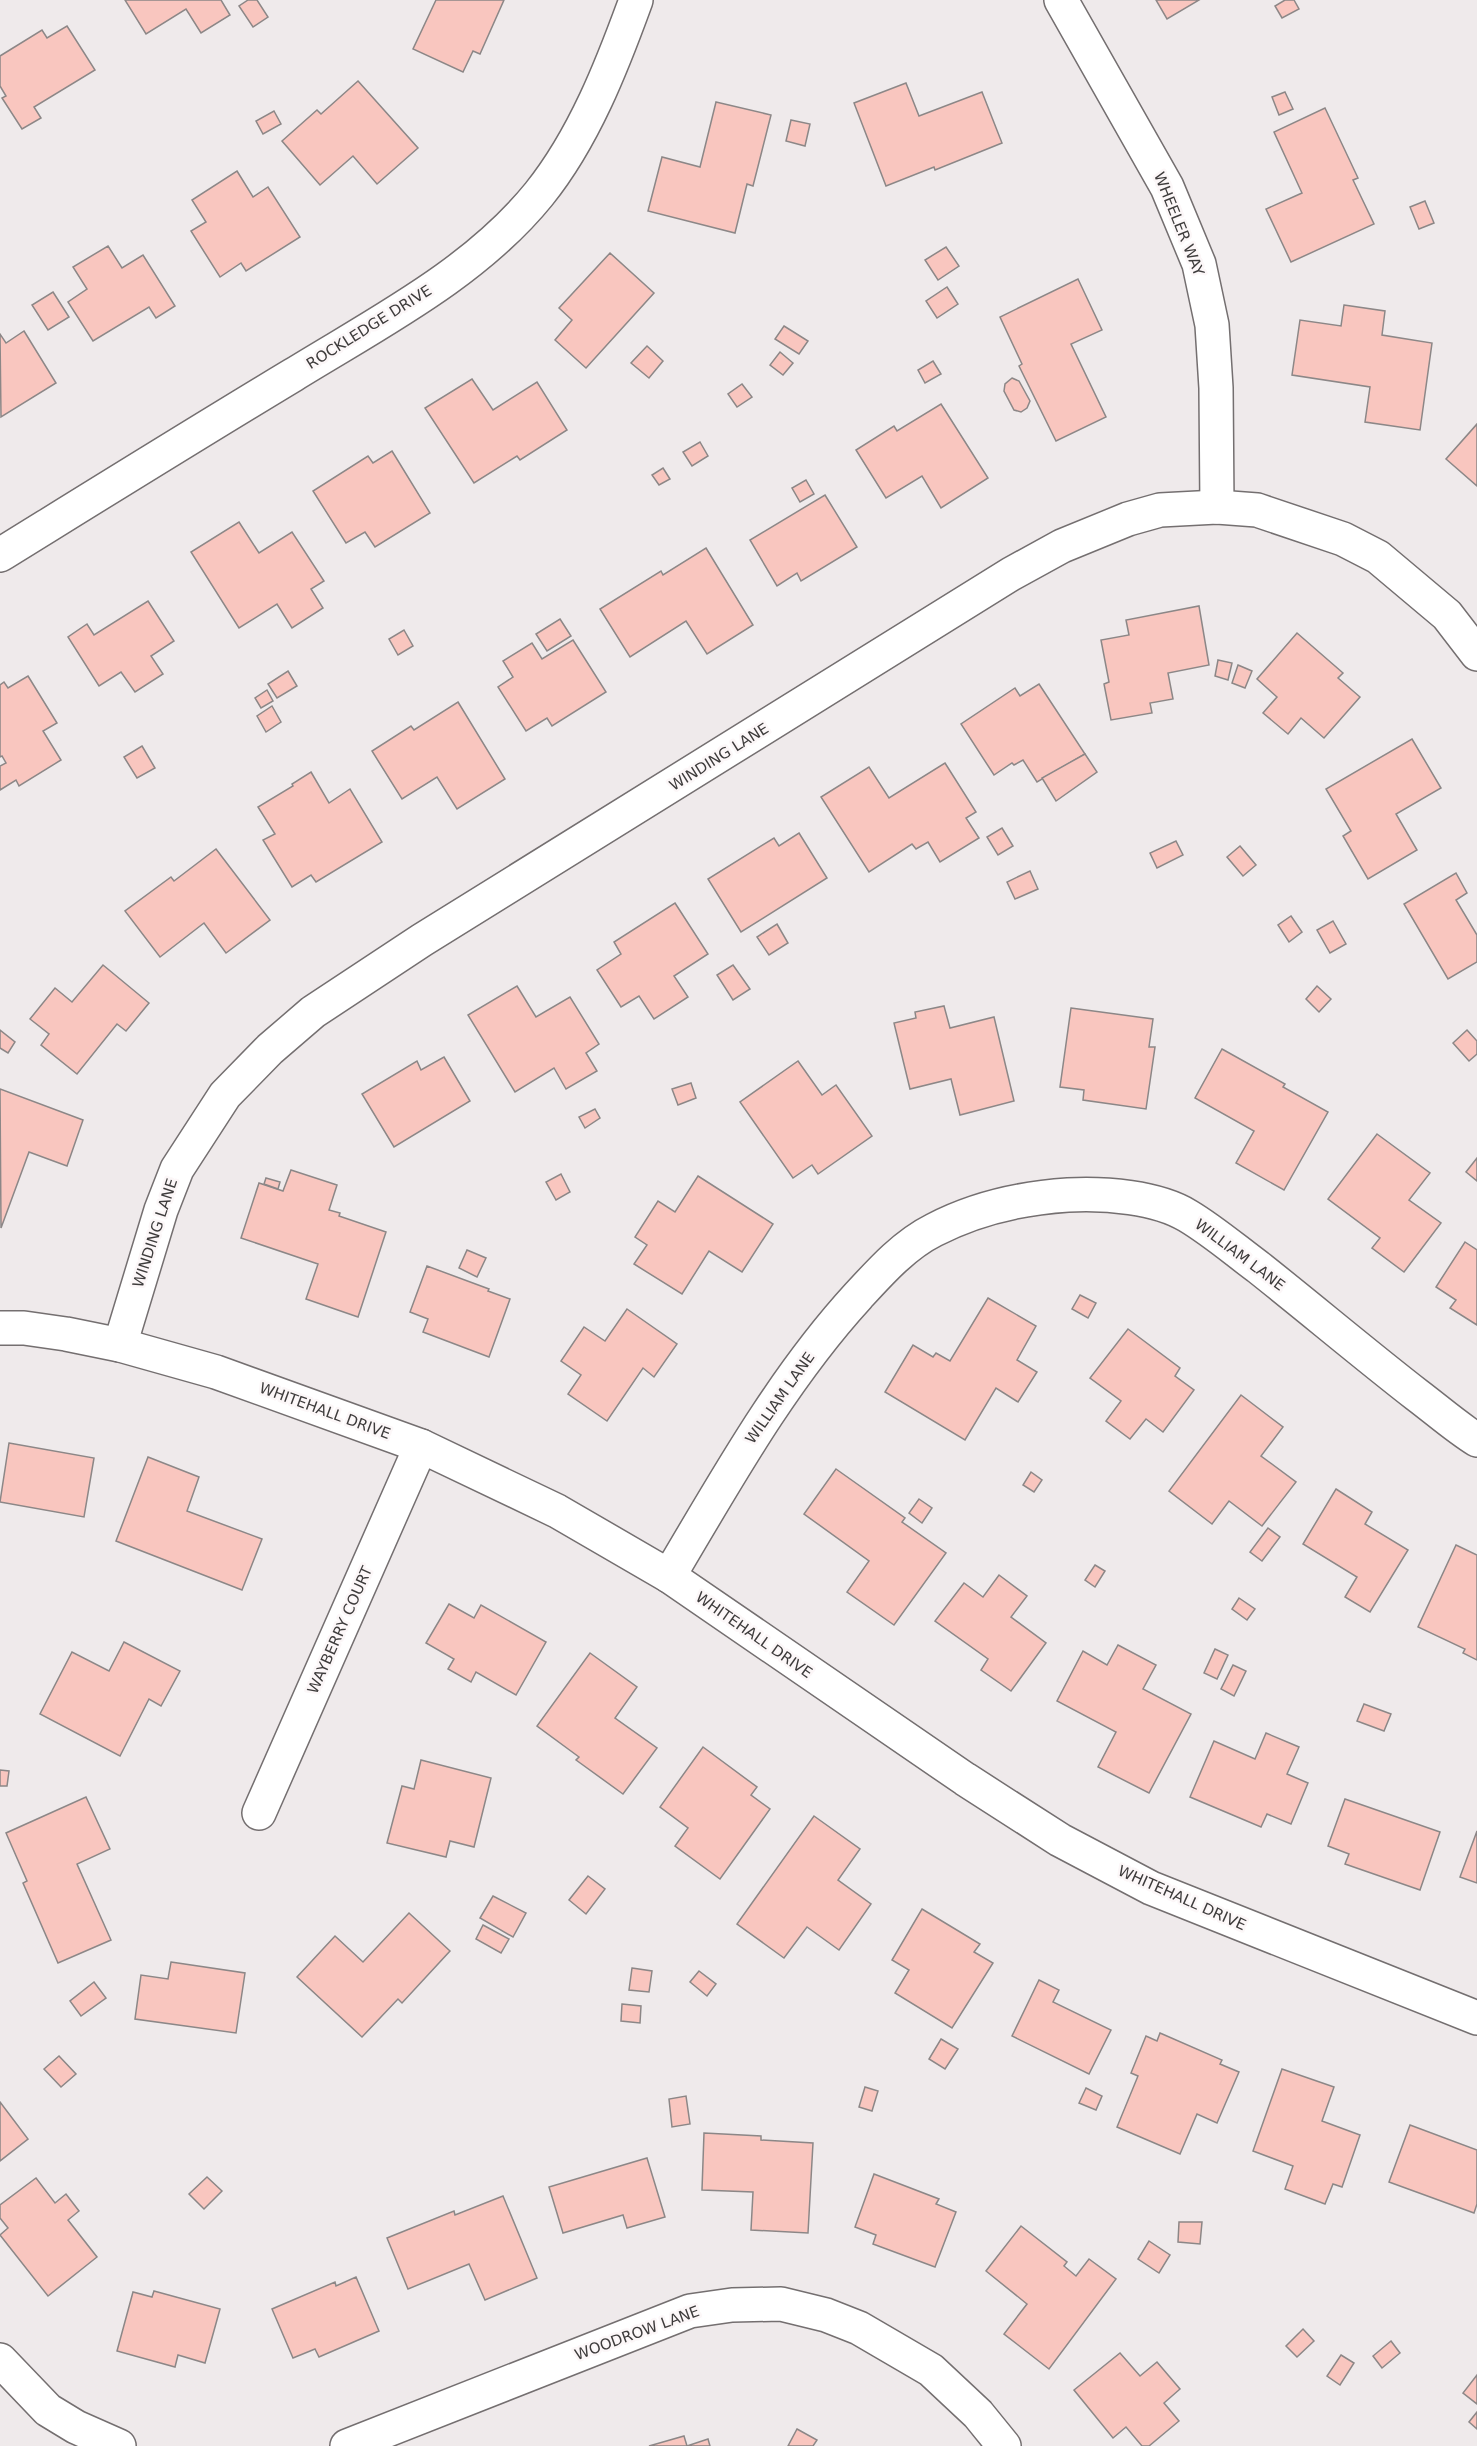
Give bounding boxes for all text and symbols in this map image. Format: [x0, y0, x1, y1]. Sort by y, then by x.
street label: WHEELER WAY [1150, 169, 1208, 279]
street label: ROCKLEDGE DRIVE [303, 281, 435, 373]
street label: WINDING LANE [666, 719, 772, 795]
street label: WINDING LANE [129, 1176, 181, 1290]
street label: WILLIAM LANE [1191, 1215, 1289, 1295]
street label: WILLIAM LANE [742, 1349, 818, 1447]
street label: WHITEHALL DRIVE [257, 1379, 393, 1443]
street label: WAYBERRY COURT [304, 1563, 377, 1697]
street label: WHITEHALL DRIVE [692, 1588, 816, 1682]
street label: WHITEHALL DRIVE [1115, 1862, 1249, 1934]
street label: WOODROW LANE [572, 2302, 702, 2364]

